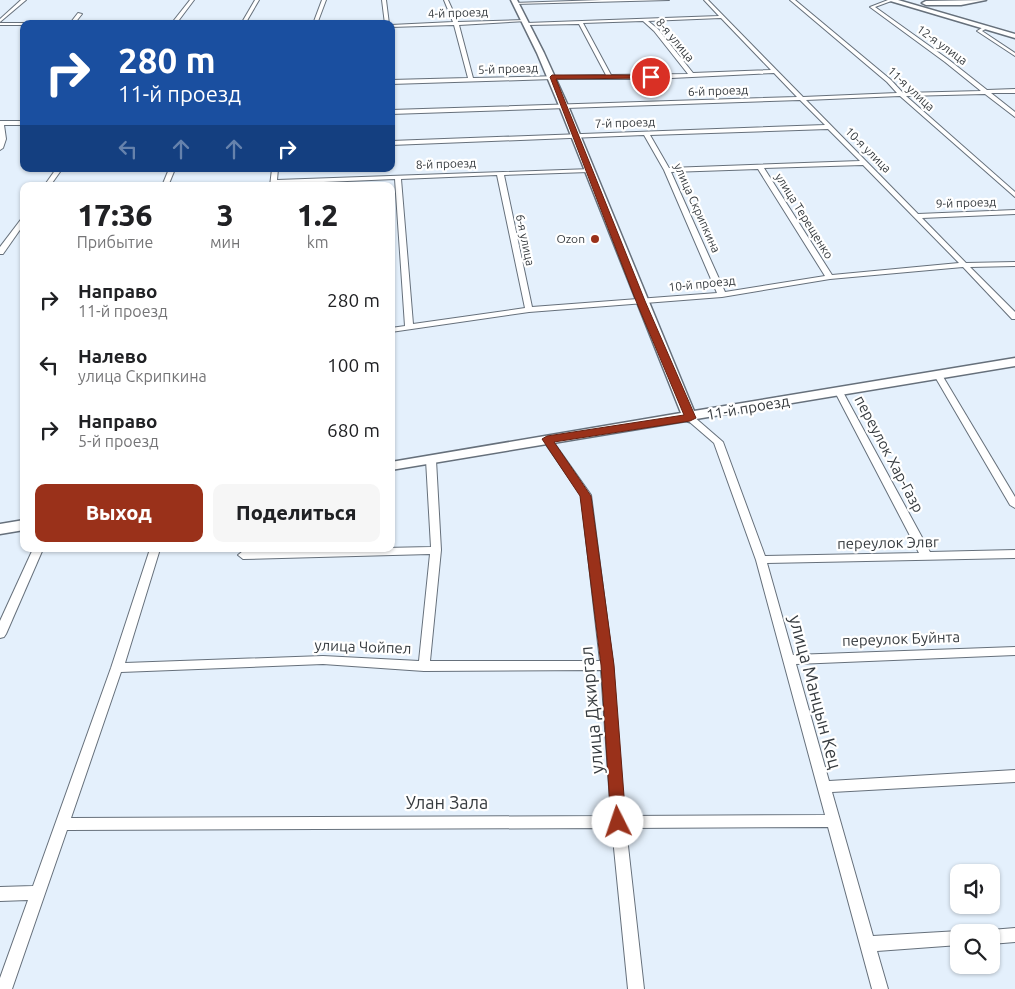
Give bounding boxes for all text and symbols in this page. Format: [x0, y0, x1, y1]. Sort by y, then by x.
street label: 4-й проезд [428, 5, 488, 20]
street label: 8-я улица [654, 15, 697, 64]
street label: 12-я улица [915, 22, 970, 67]
icon: right [35, 40, 100, 105]
text: 280 m [118, 40, 216, 80]
pin [630, 56, 672, 98]
street label: 5-й проезд [478, 61, 538, 76]
icon: arrive [637, 63, 665, 91]
street label: 11-я улица [885, 64, 937, 114]
text: 11-й проезд [118, 81, 241, 106]
street label: 6-й проезд [688, 83, 748, 98]
street label: 7-й проезд [595, 115, 655, 130]
street label: 10-я улица [843, 124, 894, 175]
icon: left [114, 135, 142, 163]
icon: ahead [167, 135, 195, 163]
icon: ahead [220, 135, 248, 163]
icon: right [273, 135, 301, 163]
street label: 8-й проезд [416, 156, 476, 171]
street label: улица Скрипкина [672, 161, 723, 255]
street label: улица Терещенко [773, 171, 836, 261]
street label: 9-й проезд [936, 195, 996, 210]
text: 17:36 [77, 198, 152, 232]
text: 3 [217, 198, 234, 232]
text: 1.2 [297, 198, 338, 232]
street label: 6-я улица [514, 213, 537, 267]
place label: Ozon [556, 232, 585, 245]
text: Прибытие [77, 233, 153, 251]
text: мин [210, 233, 240, 251]
text: km [307, 233, 329, 251]
marker: Ozon [589, 233, 601, 245]
street label: 10-й проезд [668, 274, 736, 293]
text: Направо [78, 280, 158, 302]
icon: right [35, 286, 63, 314]
text: 280 m [327, 289, 380, 311]
text: 11-й проезд [78, 302, 168, 320]
text: Налево [78, 345, 147, 367]
icon: left [35, 351, 63, 379]
text: 100 m [327, 354, 380, 376]
text: улица Скрипкина [78, 367, 207, 385]
street label: 11-й проезд [705, 392, 791, 423]
street label: переулок Хар-Газр [851, 392, 927, 515]
text: Направо [78, 410, 158, 432]
icon: right [35, 416, 63, 444]
text: 680 m [327, 419, 380, 441]
text: 5-й проезд [78, 432, 159, 450]
button: Выход [35, 484, 203, 542]
button: Поделиться [213, 484, 380, 542]
street label: переулок Элвг [837, 533, 939, 552]
street label: улица Манцын Кец [786, 613, 846, 771]
street label: переулок Буйнта [842, 628, 960, 649]
street label: улица Чойпел [314, 636, 412, 657]
street label: улица Джиргал [575, 646, 607, 775]
street label: Улан Зала [406, 792, 488, 812]
position arrow [591, 795, 643, 847]
map controls [950, 864, 1000, 974]
button: sound [950, 864, 1000, 914]
button: search [950, 924, 1000, 974]

